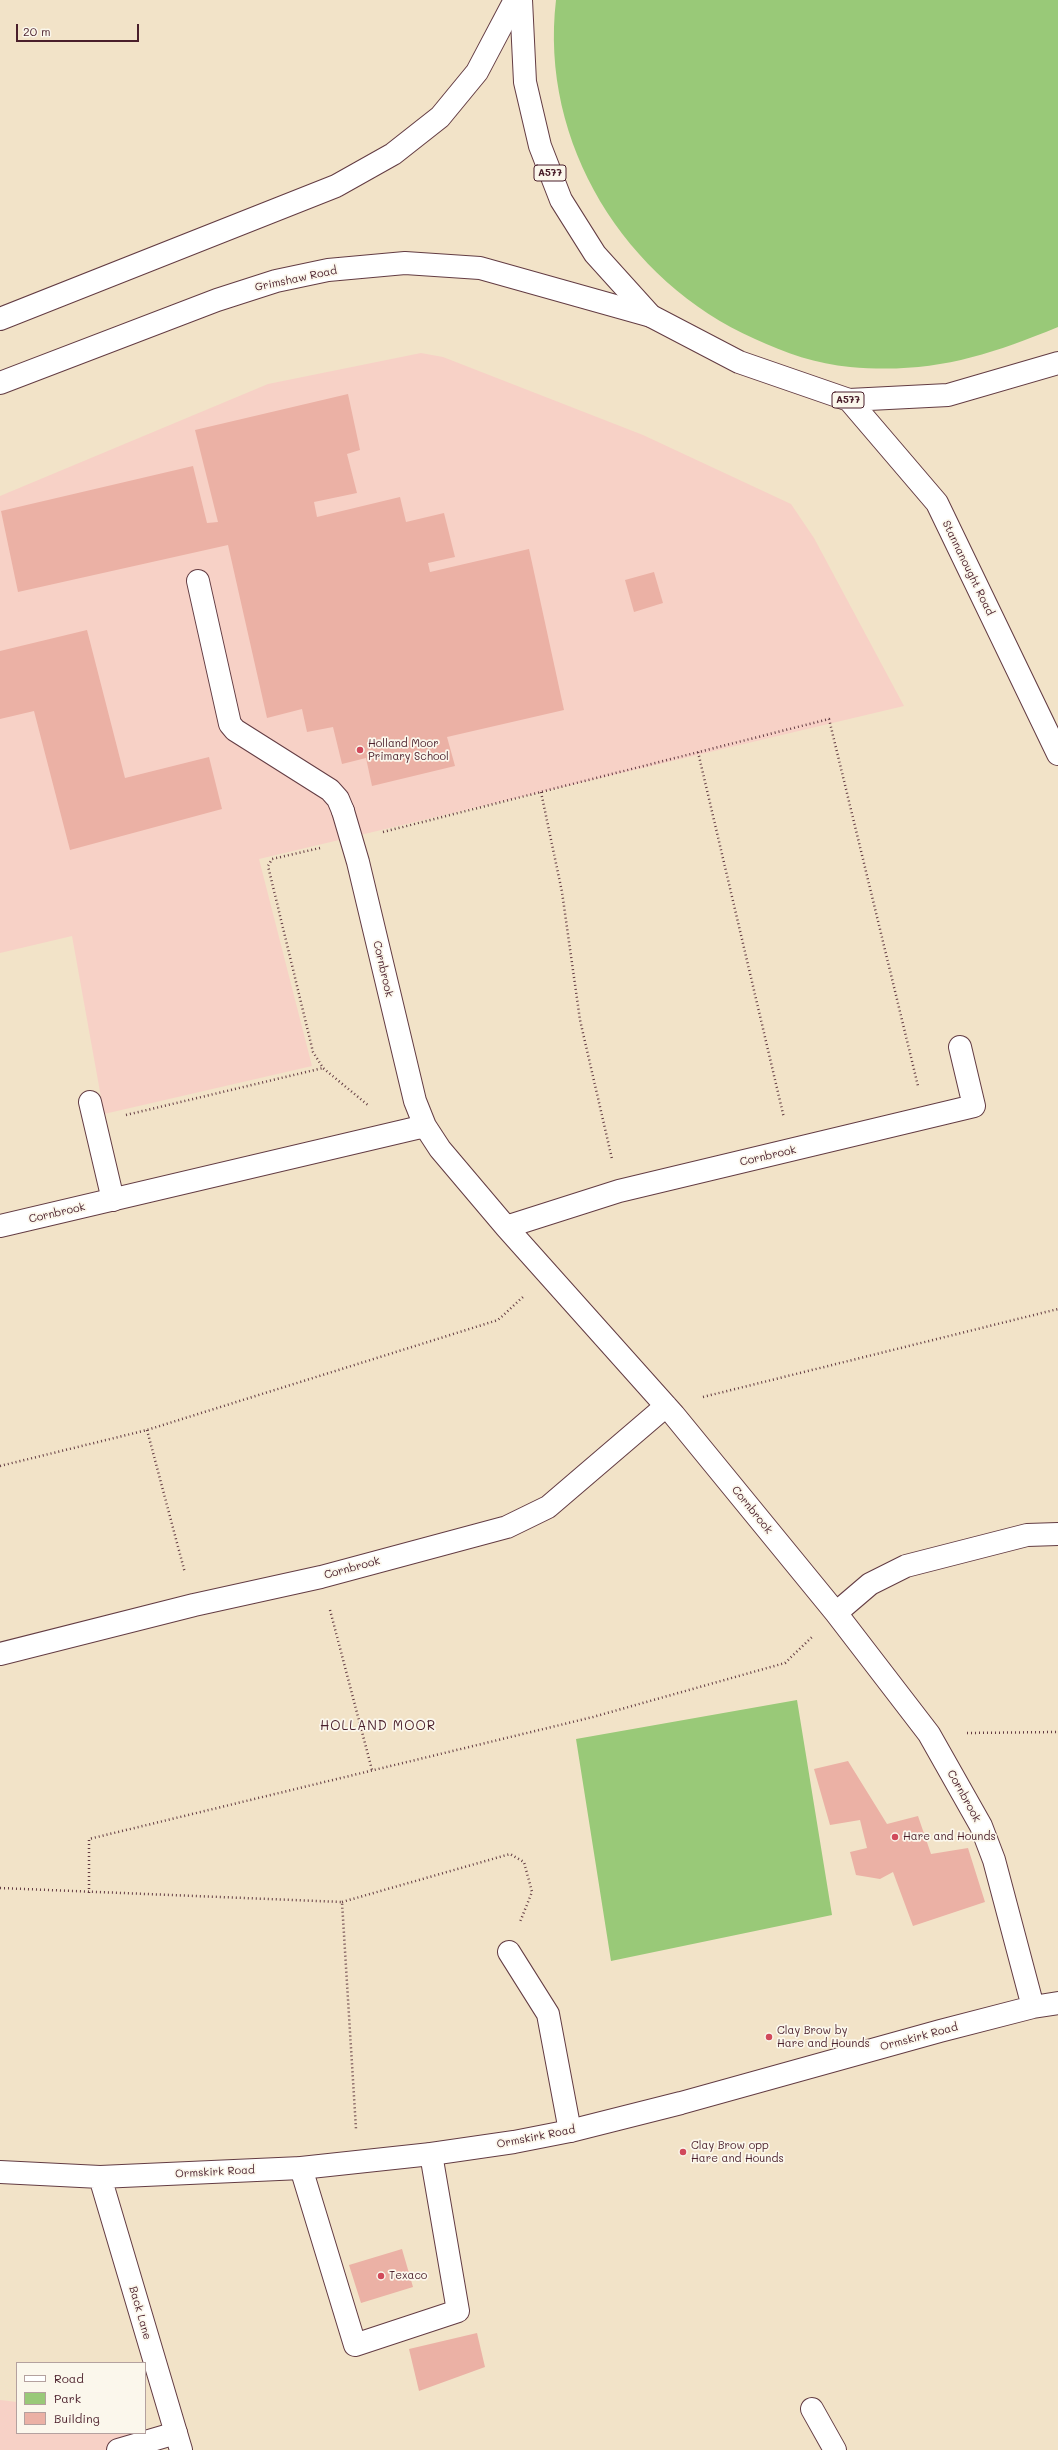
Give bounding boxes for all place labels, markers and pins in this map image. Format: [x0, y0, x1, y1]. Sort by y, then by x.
place label: Holland Moor Primary School [368, 737, 449, 763]
marker: Holland Moor Primary School [355, 745, 365, 755]
place label: Hare and Hounds [903, 1830, 996, 1844]
marker: Hare and Hounds [890, 1832, 900, 1842]
place label: Clay Brow by Hare and Hounds [777, 2024, 870, 2050]
marker: Clay Brow by Hare and Hounds [764, 2032, 774, 2042]
place label: Clay Brow opp Hare and Hounds [691, 2139, 784, 2165]
marker: Clay Brow opp Hare and Hounds [678, 2147, 688, 2157]
place label: Texaco [389, 2269, 427, 2283]
marker: Texaco [376, 2271, 386, 2281]

